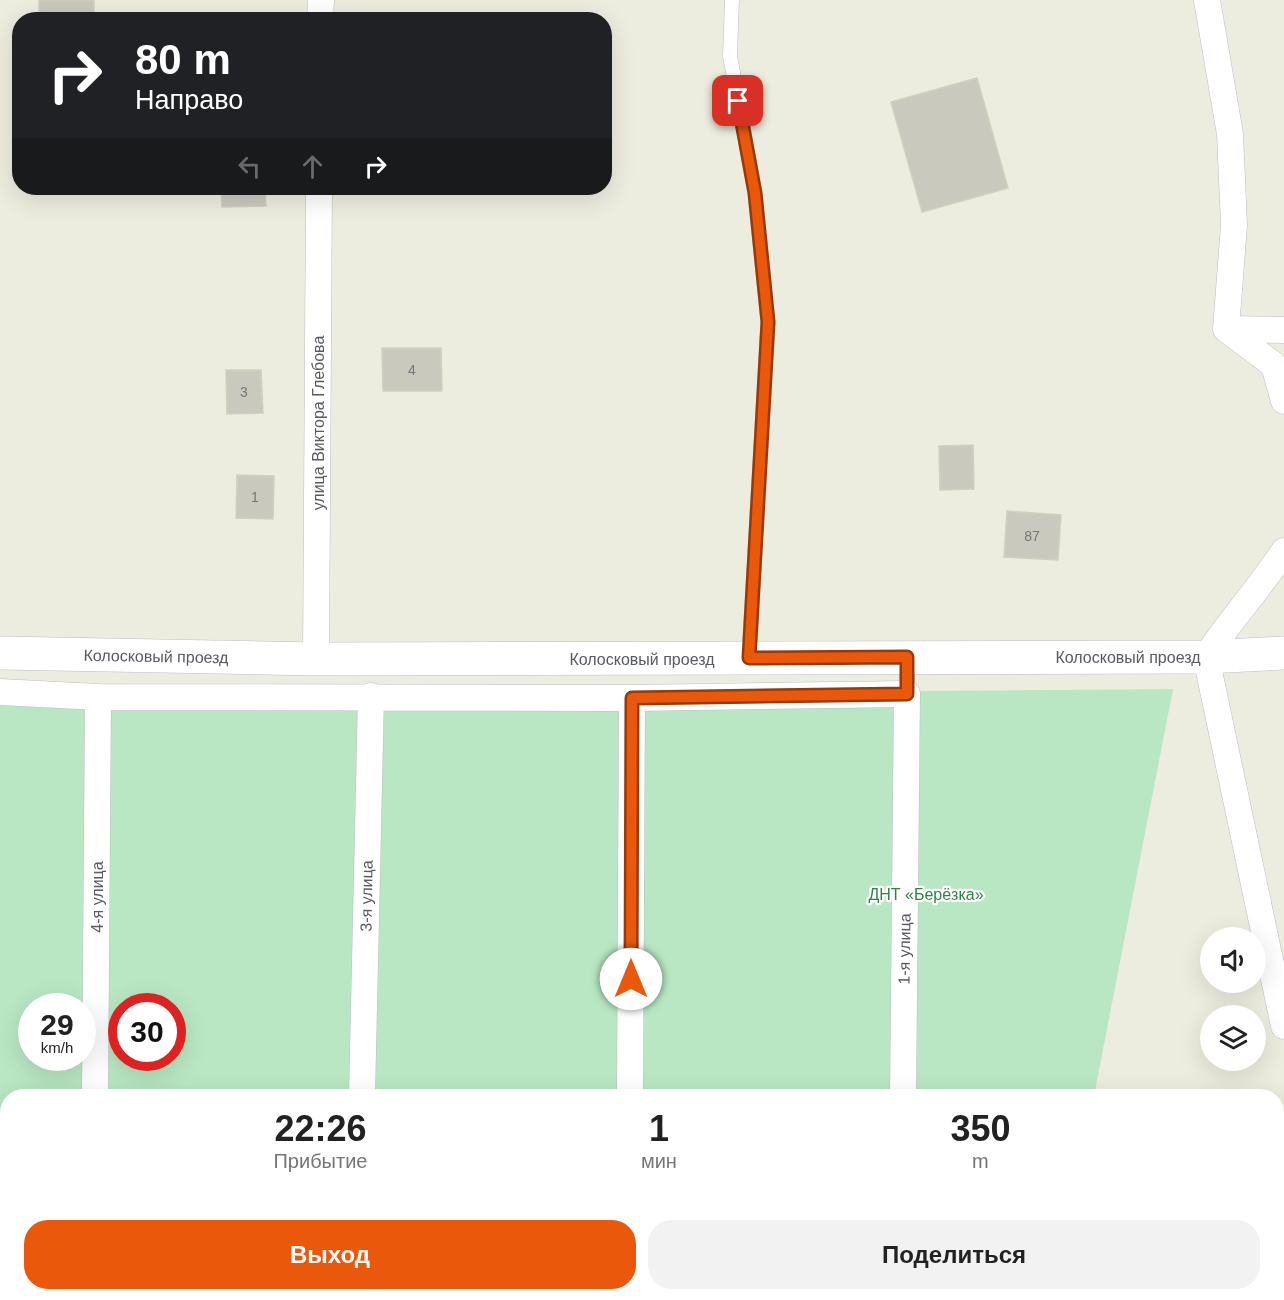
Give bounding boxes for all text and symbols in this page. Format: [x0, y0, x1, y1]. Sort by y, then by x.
icon: right [36, 36, 114, 114]
text: 80 m [135, 36, 231, 83]
pin [712, 75, 763, 126]
icon: arrive [721, 84, 754, 117]
text: Направо [135, 85, 243, 115]
icon: left [233, 150, 266, 183]
icon: ahead [296, 150, 329, 183]
icon: right [359, 150, 392, 183]
street label: улица Виктора Глебова [310, 336, 327, 510]
house number: 4 [408, 362, 416, 378]
house number: 3 [240, 384, 248, 400]
house number: 1 [251, 489, 259, 505]
house number: 87 [1024, 528, 1040, 544]
street label: Колосковый проезд [83, 647, 229, 666]
street label: Колосковый проезд [1055, 649, 1201, 666]
street label: Колосковый проезд [569, 651, 715, 668]
street label: 3-я улица [357, 860, 376, 932]
street label: 4-я улица [89, 861, 106, 933]
park label: ДНТ «Берёзка» [868, 886, 984, 903]
street label: 1-я улица [895, 913, 914, 985]
map controls [1200, 927, 1266, 1071]
button: sound [1200, 927, 1266, 993]
position arrow [599, 947, 663, 1011]
speed limit sign: 30 [108, 993, 186, 1071]
button: layers [1200, 1005, 1266, 1071]
text: 29 [40, 1008, 74, 1041]
text: km/h [41, 1039, 73, 1056]
text: 22:26 [274, 1108, 367, 1149]
text: 1 [649, 1108, 669, 1149]
text: 350 [950, 1108, 1010, 1149]
text: Прибытие [273, 1150, 367, 1172]
text: мин [641, 1150, 677, 1172]
text: m [972, 1150, 989, 1172]
button: Выход [24, 1220, 636, 1289]
button: Поделиться [648, 1220, 1260, 1289]

